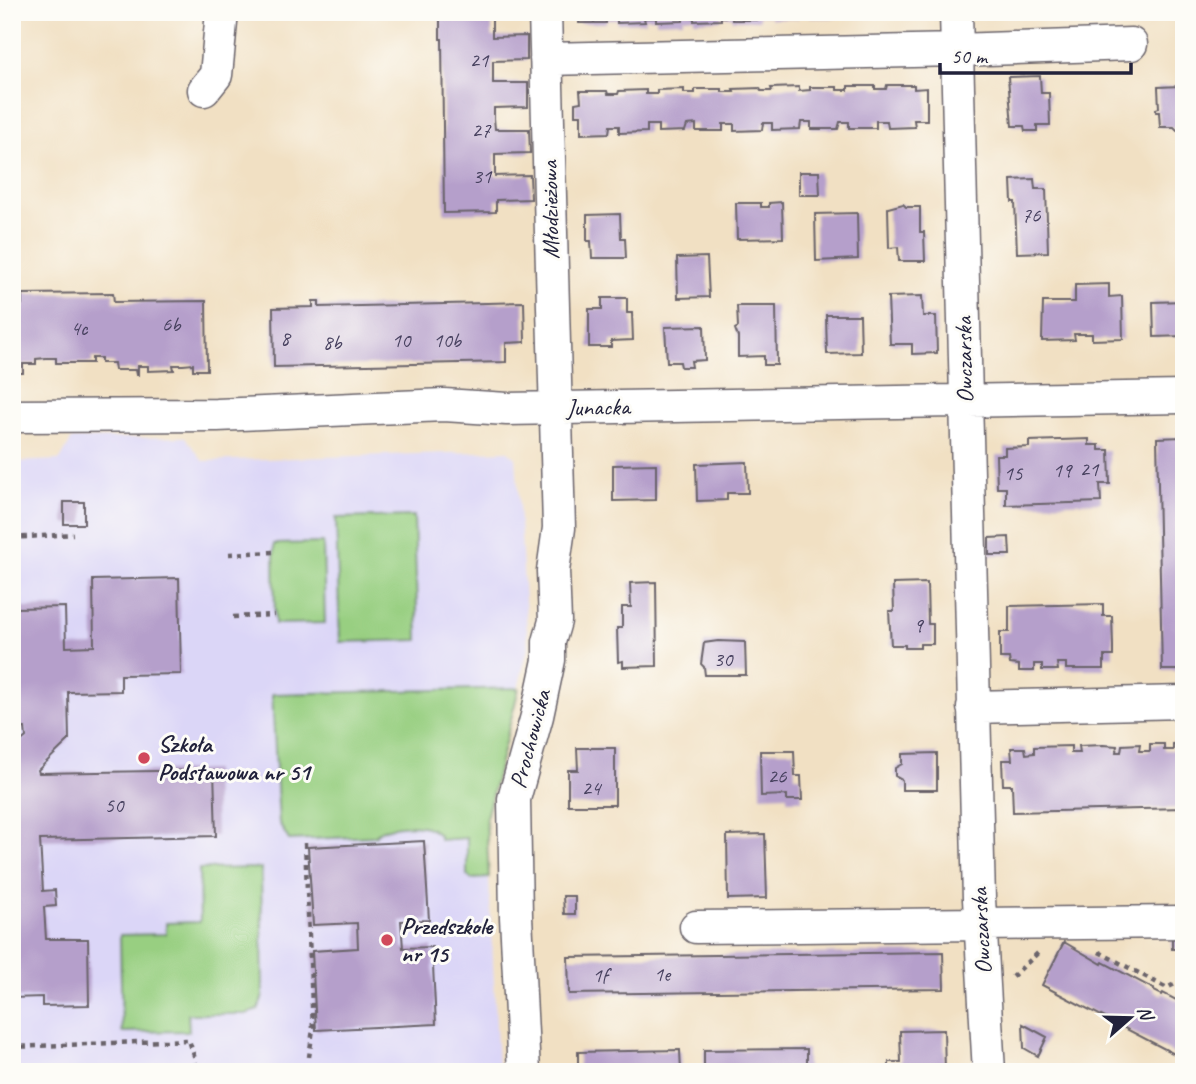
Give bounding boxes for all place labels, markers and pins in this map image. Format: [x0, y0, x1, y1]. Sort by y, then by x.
place label: Szkoła Podstawowa nr 51 [158, 729, 313, 787]
marker: Szkoła Podstawowa nr 51 [136, 750, 152, 766]
place label: Przedszkole nr 15 [401, 911, 494, 969]
marker: Przedszkole nr 15 [379, 932, 395, 948]

